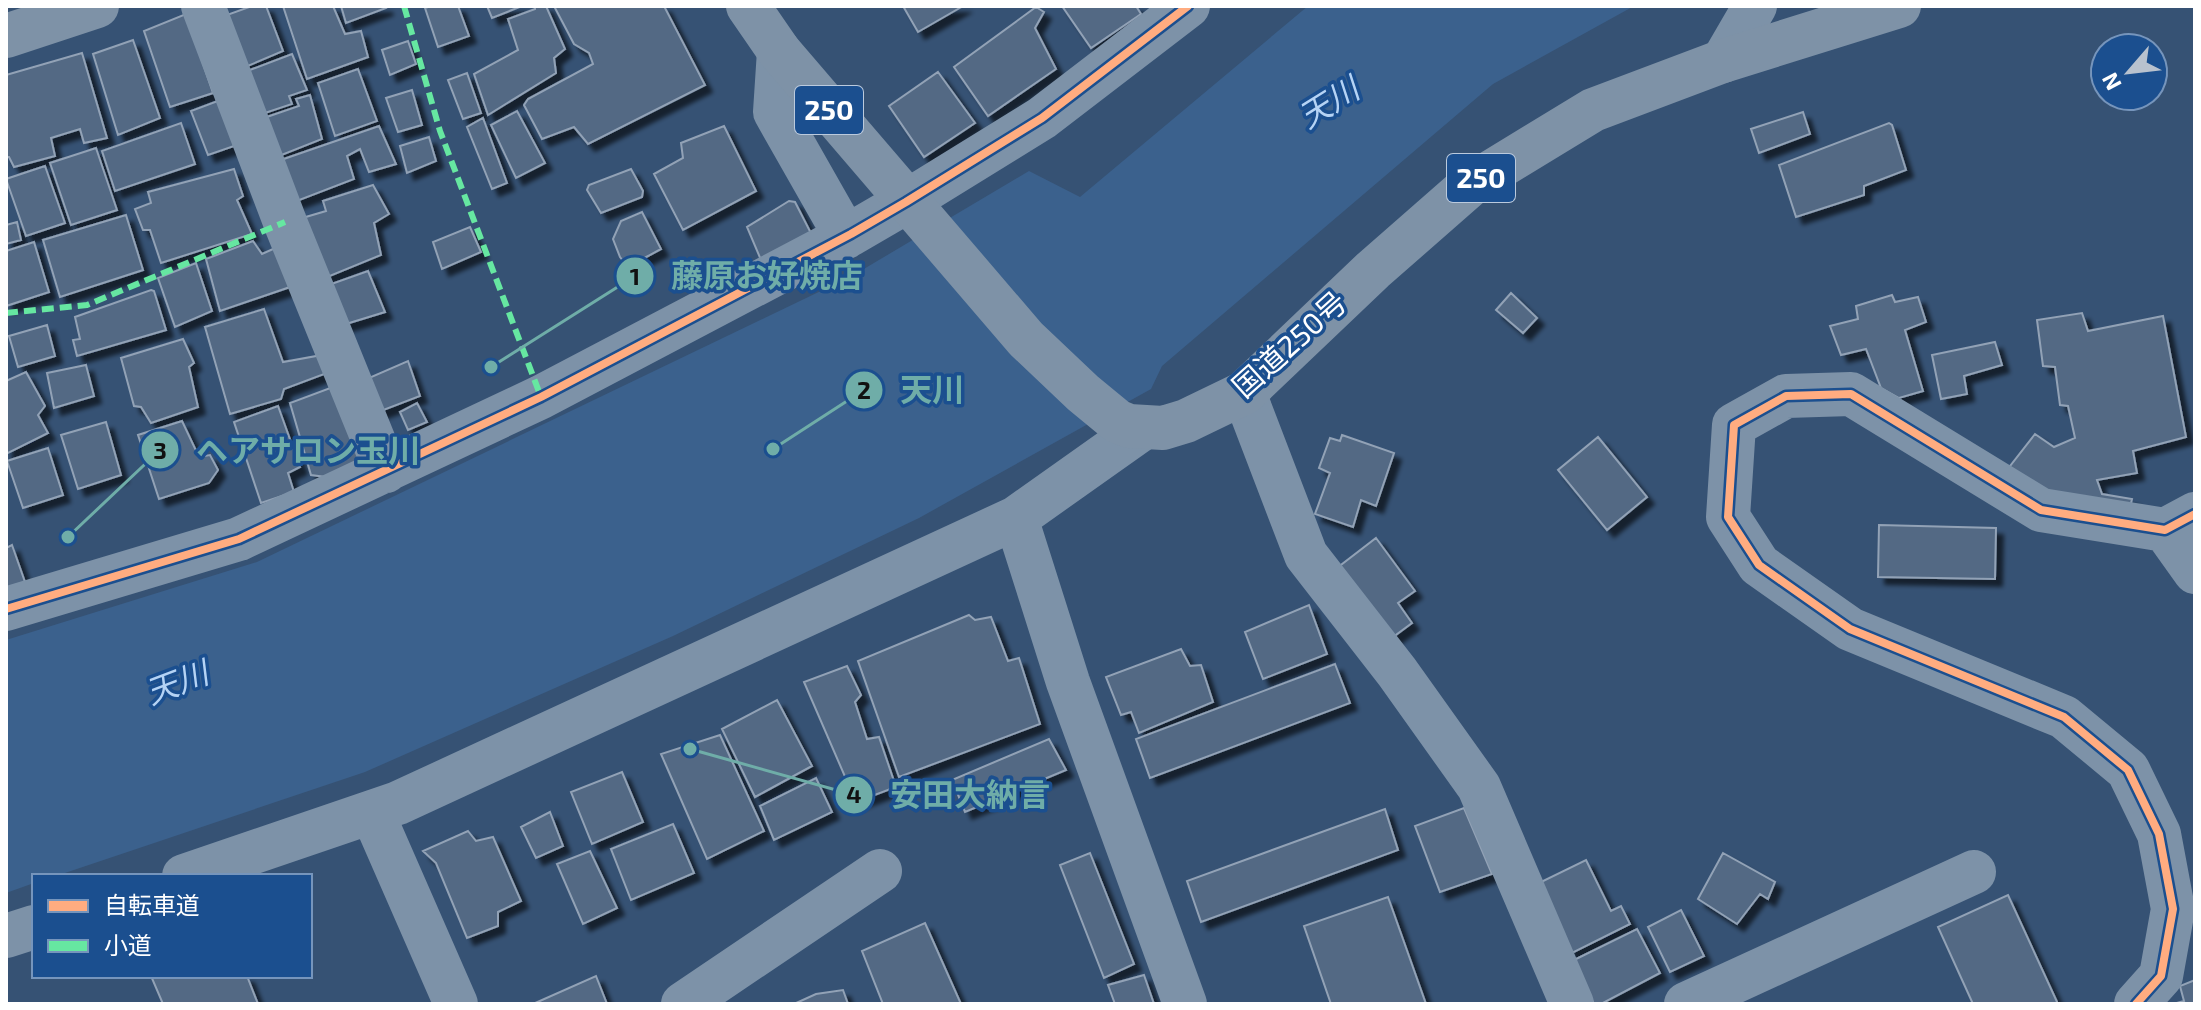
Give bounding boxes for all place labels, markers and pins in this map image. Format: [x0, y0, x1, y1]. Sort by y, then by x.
callout: 藤原お好焼店 [615, 248, 879, 304]
callout: 天川 [844, 362, 980, 418]
callout: ヘアサロン玉川 [140, 422, 436, 478]
callout: 安田大納言 [834, 767, 1066, 823]

